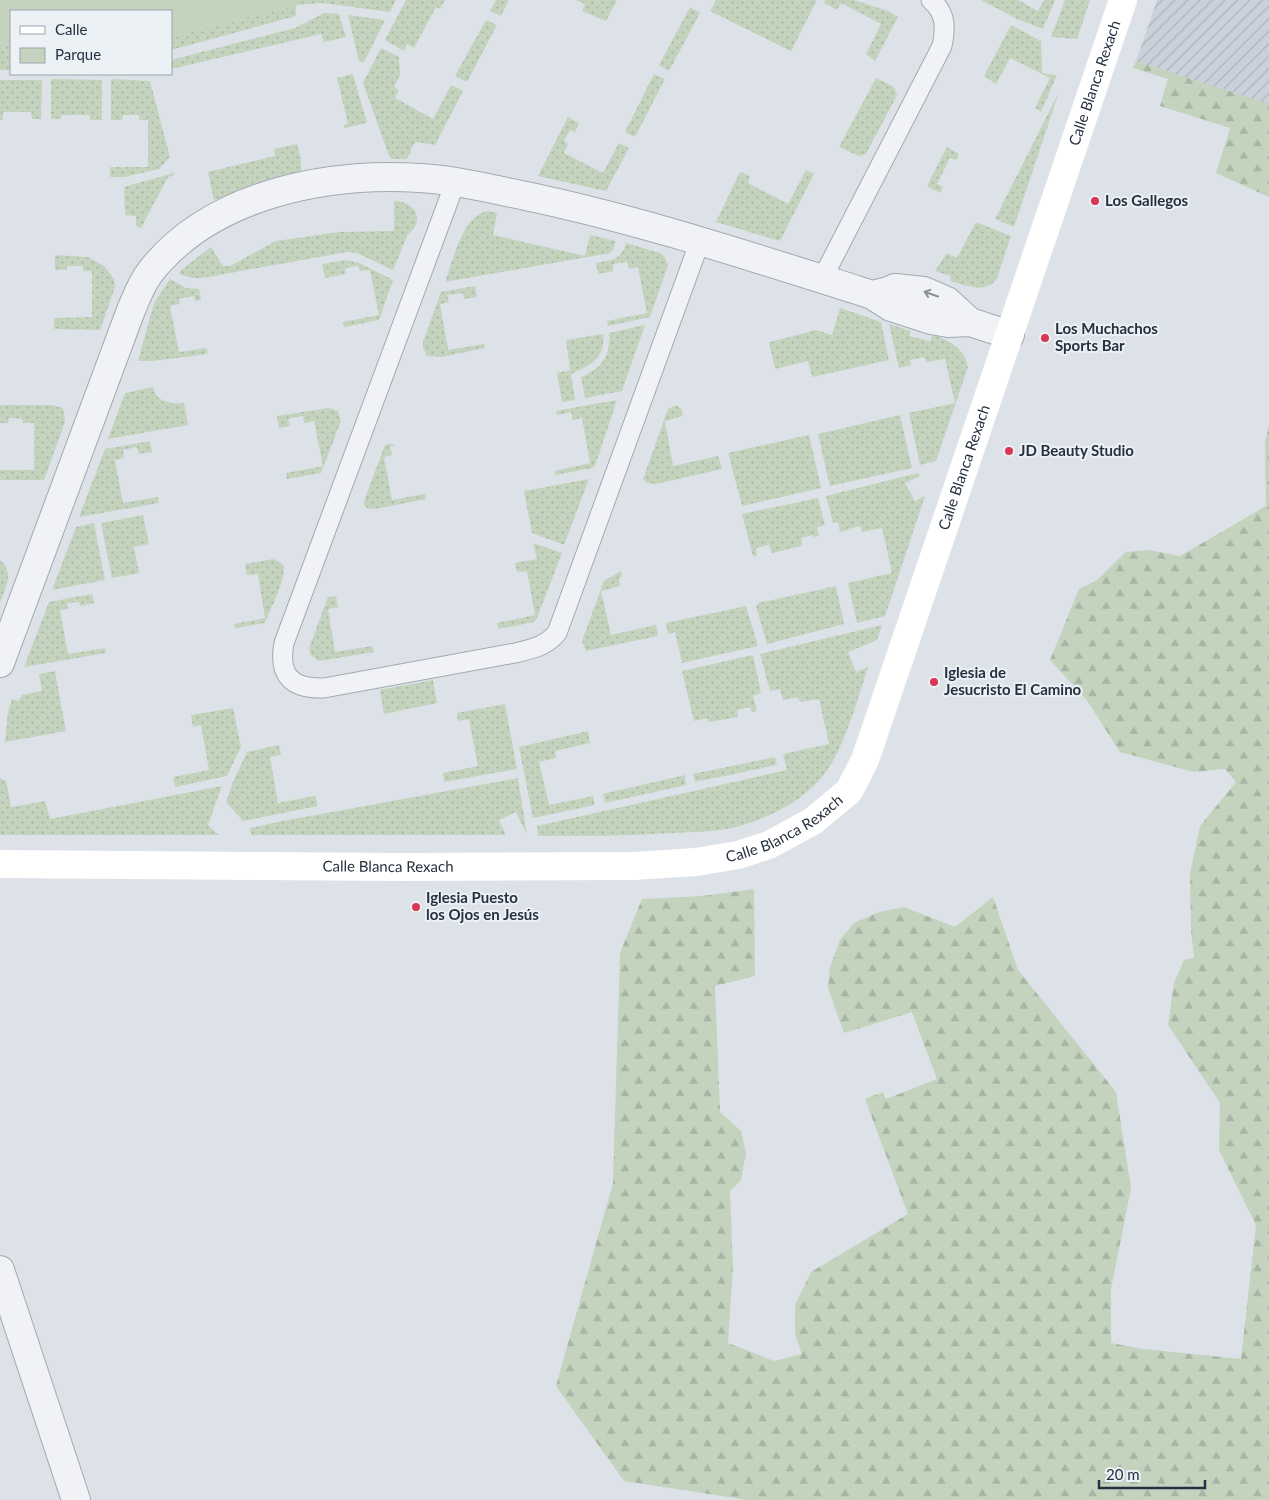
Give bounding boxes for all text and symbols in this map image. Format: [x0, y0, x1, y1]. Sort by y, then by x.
legend [10, 10, 172, 75]
street label: Calle Blanca Rexach [1064, 18, 1123, 148]
text: Calle [55, 20, 88, 38]
text: Parque [55, 45, 101, 63]
place label: Los Gallegos [1105, 191, 1189, 209]
marker: Los Gallegos [1089, 195, 1101, 207]
one-way arrow [924, 289, 939, 298]
place label: Los Muchachos Sports Bar [1055, 319, 1158, 354]
marker: Los Muchachos Sports Bar [1039, 332, 1051, 344]
street label: Calle Blanca Rexach [934, 402, 993, 532]
place label: JD Beauty Studio [1019, 441, 1134, 459]
marker: JD Beauty Studio [1003, 445, 1015, 457]
place label: Iglesia de Jesucristo El Camino [944, 663, 1082, 698]
marker: Iglesia de Jesucristo El Camino [928, 676, 940, 688]
street label: Calle Blanca Rexach [724, 790, 846, 865]
street label: Calle Blanca Rexach [322, 856, 454, 875]
place label: Iglesia Puesto los Ojos en Jesús [426, 888, 539, 923]
marker: Iglesia Puesto los Ojos en Jesús [410, 901, 422, 913]
scale bar [1099, 1458, 1205, 1490]
text: 20 m [1106, 1465, 1140, 1483]

